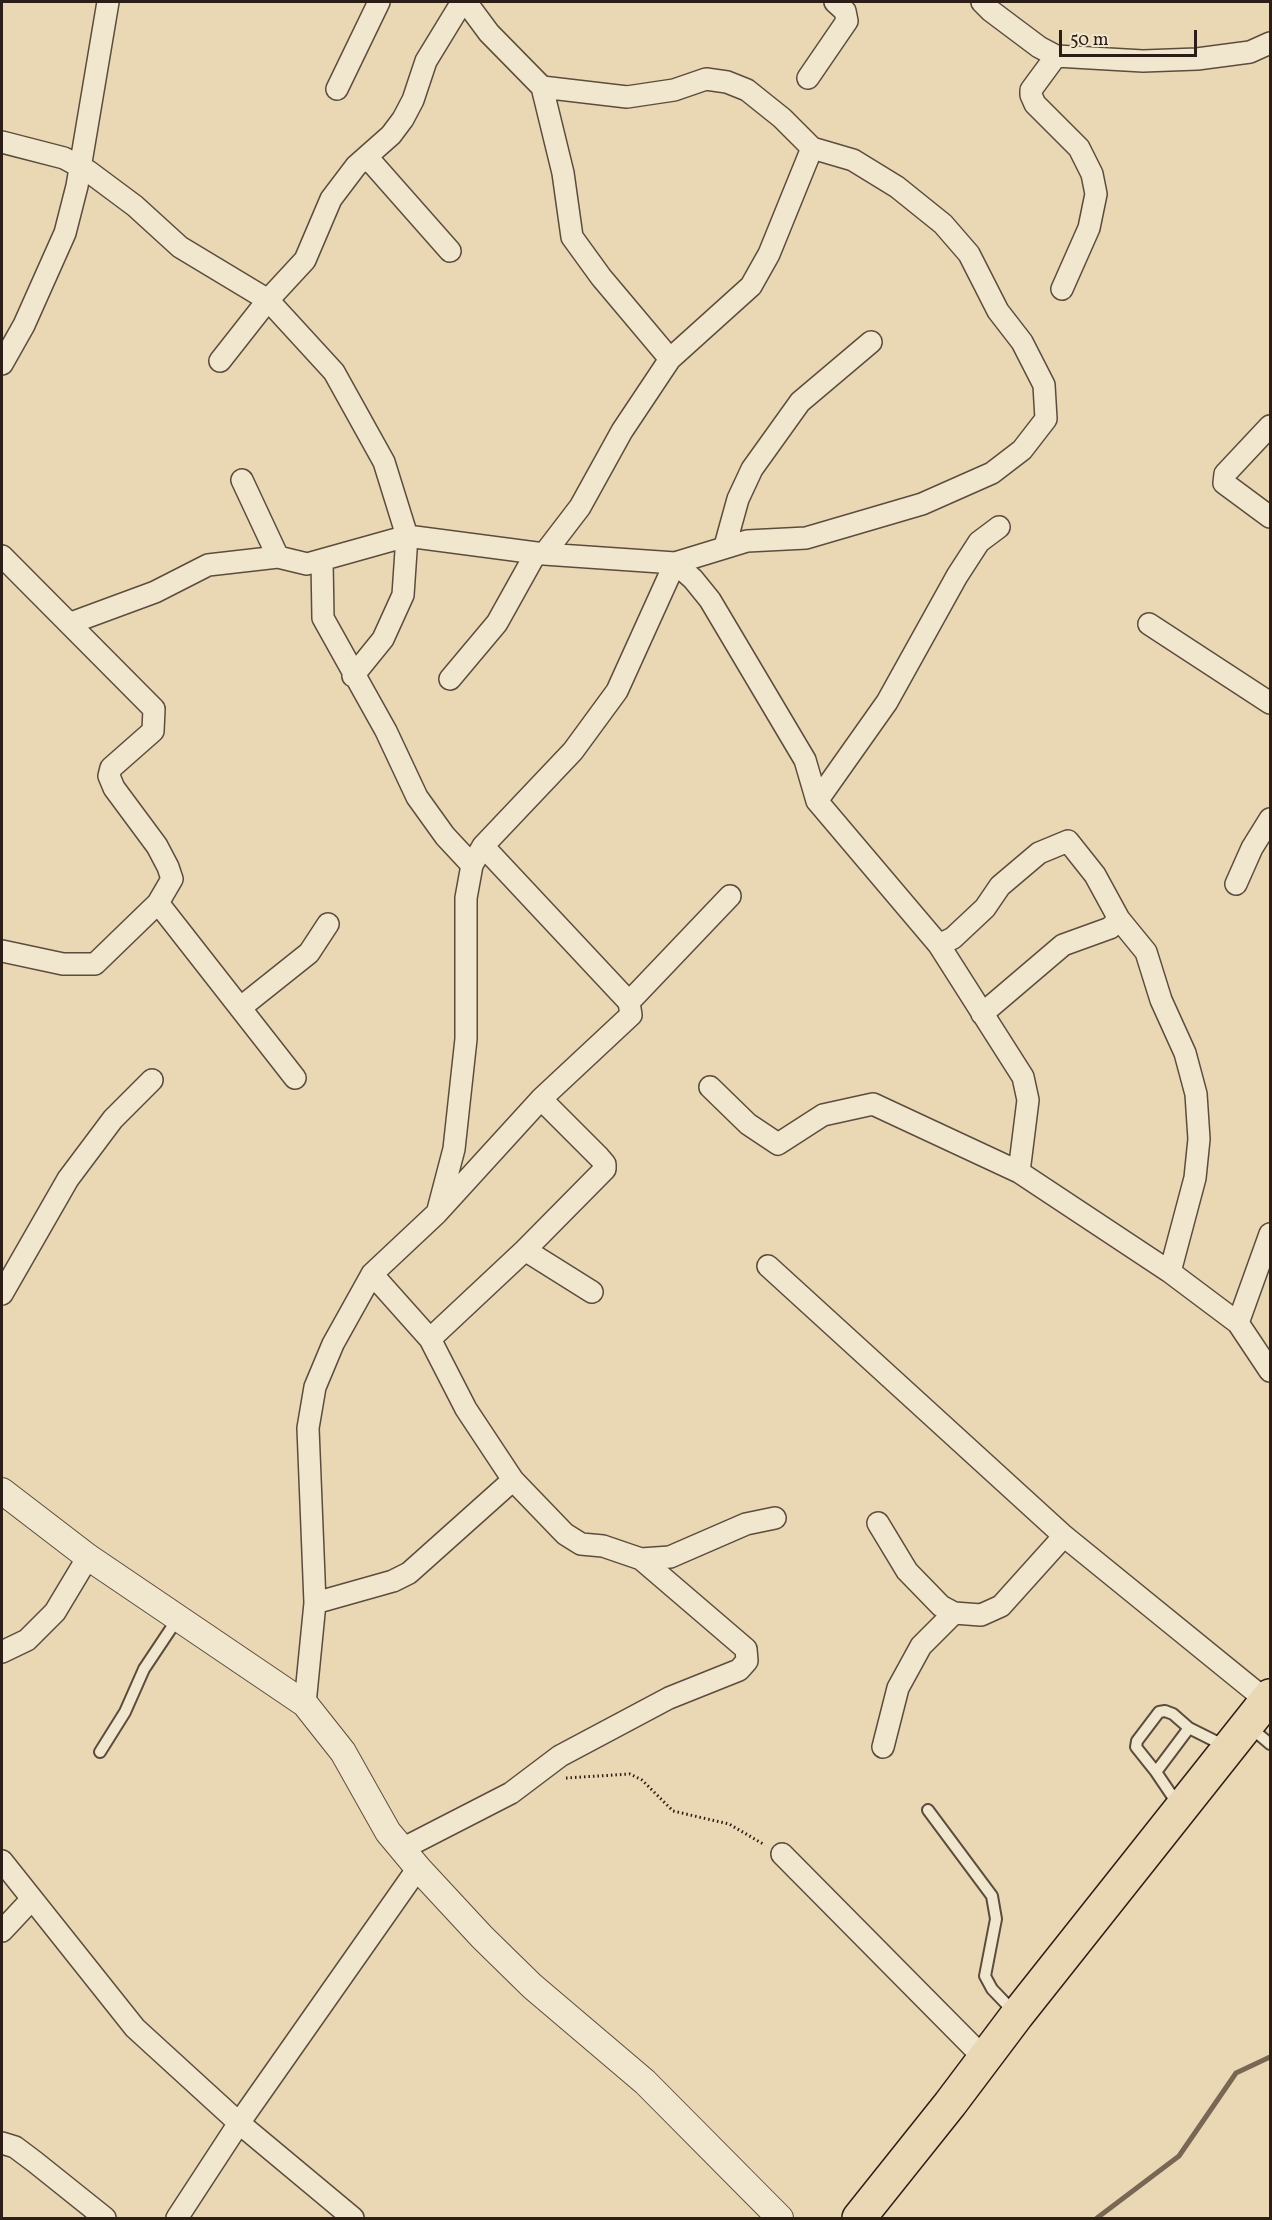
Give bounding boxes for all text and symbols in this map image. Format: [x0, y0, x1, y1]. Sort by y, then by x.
scale bar [1062, 18, 1200, 56]
text: 50 m [1070, 28, 1109, 53]

